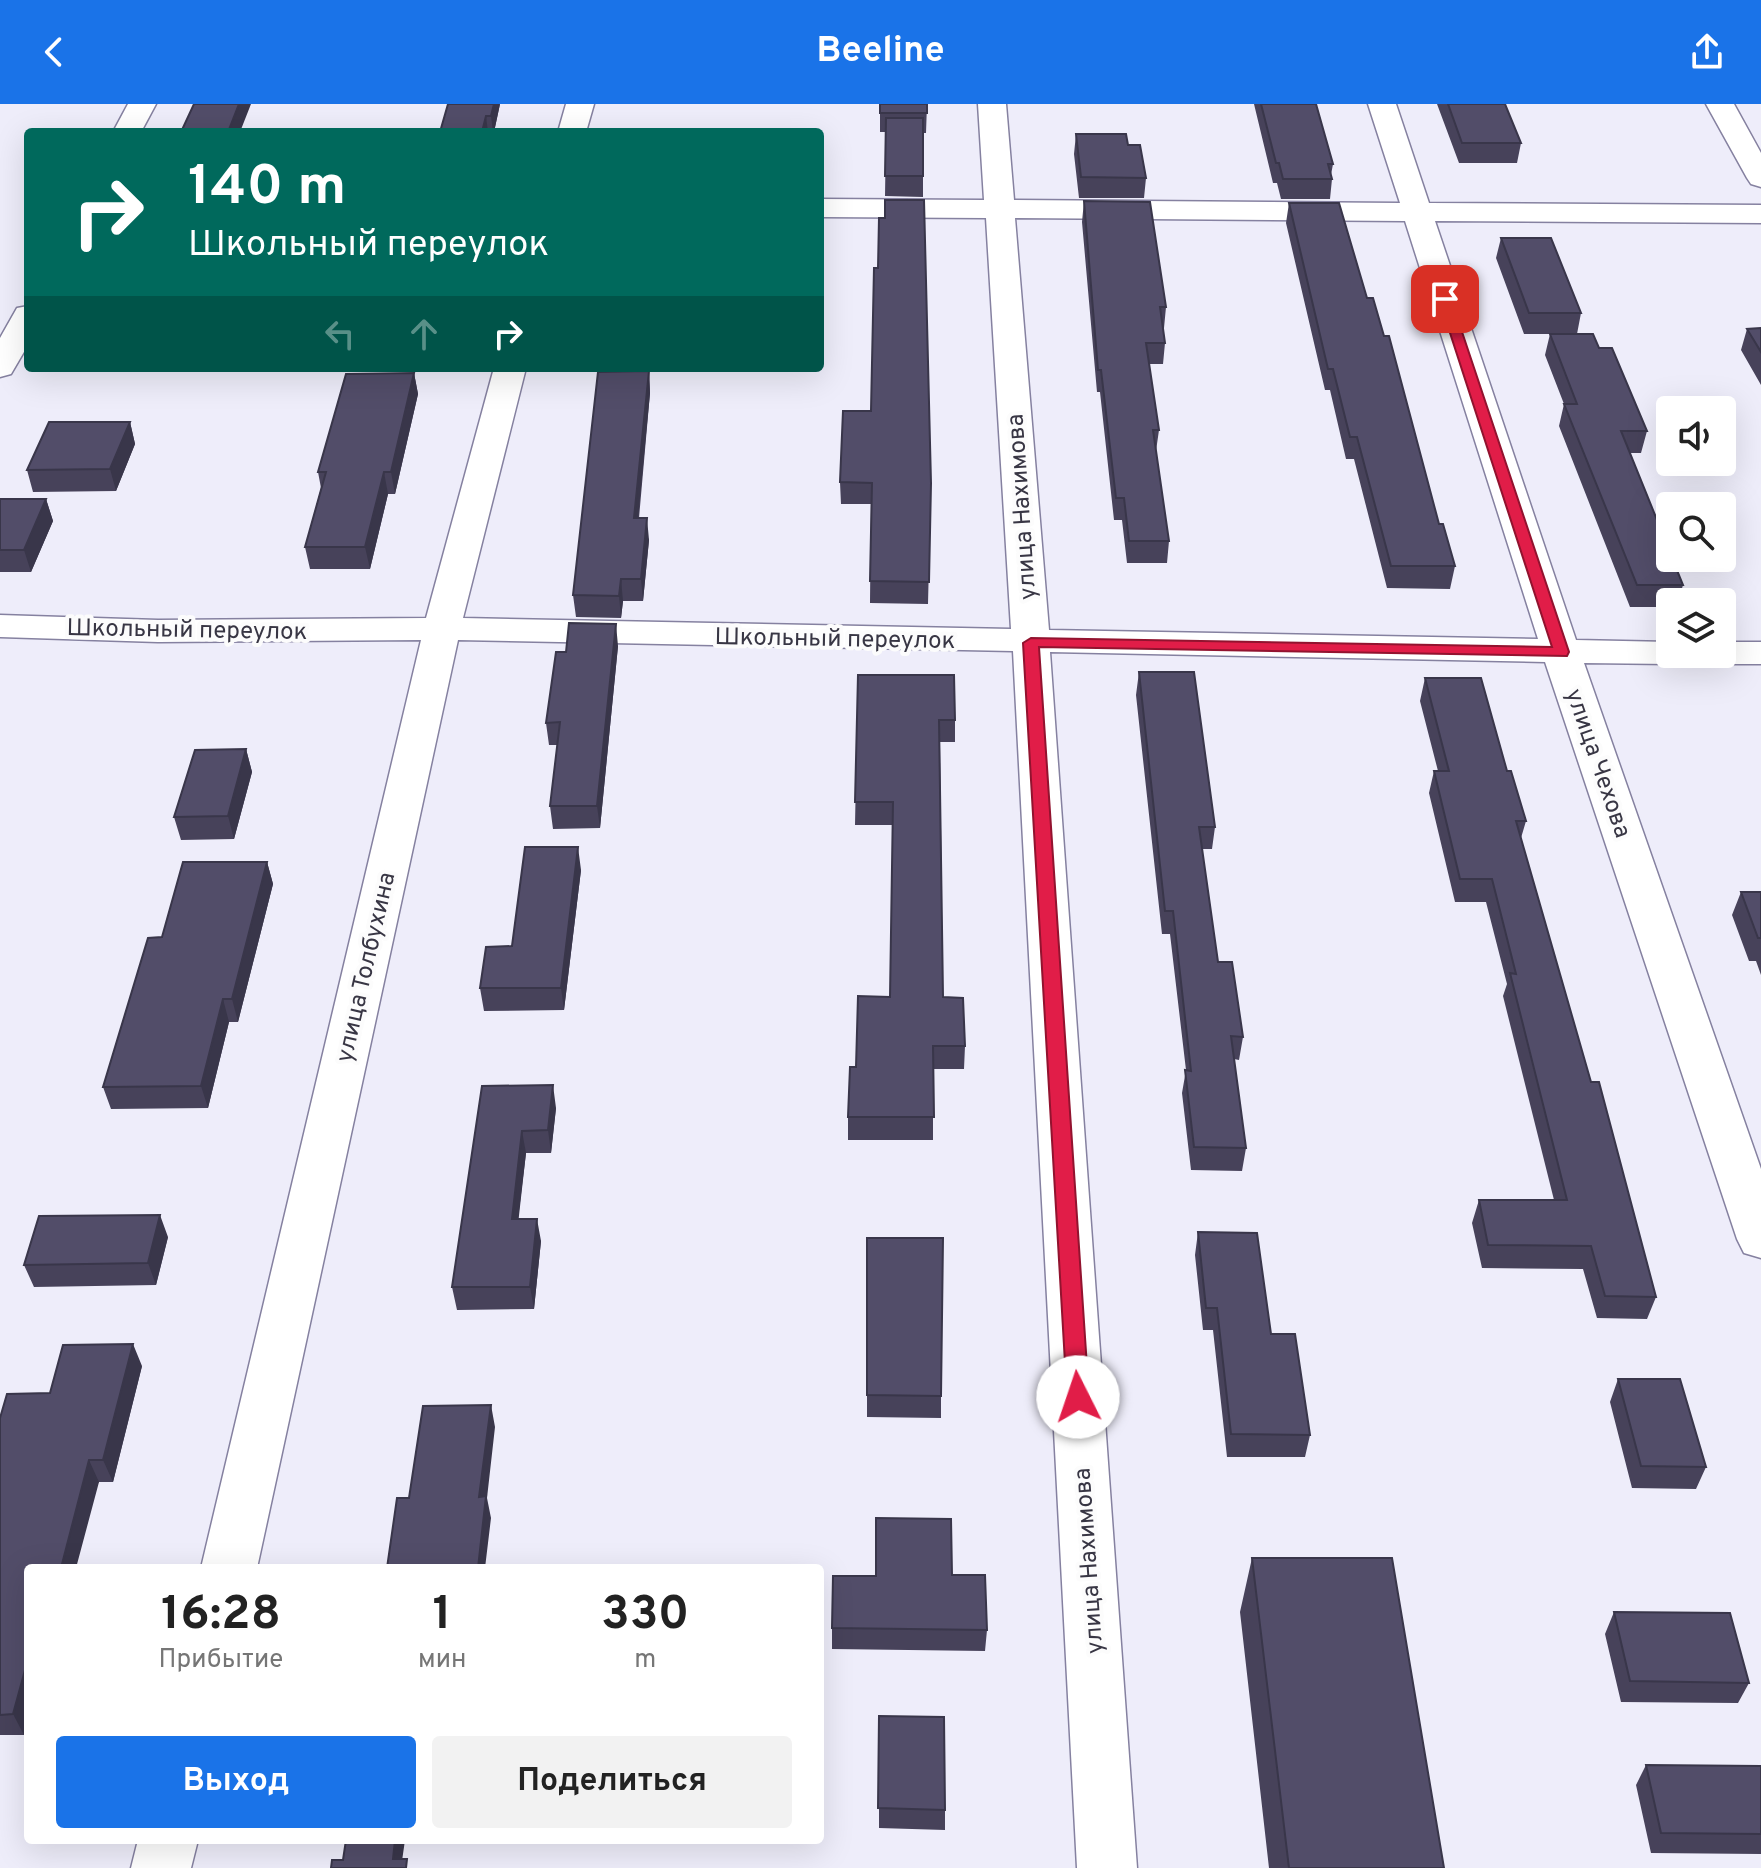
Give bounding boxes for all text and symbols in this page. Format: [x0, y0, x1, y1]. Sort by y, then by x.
text: Beeline [816, 29, 945, 75]
icon: back [32, 30, 76, 74]
icon: share [1685, 30, 1729, 74]
text: 140 m [188, 154, 346, 224]
icon: right [56, 160, 160, 264]
text: Школьный переулок [188, 223, 549, 269]
pin [1411, 265, 1479, 333]
icon: arrive [1423, 277, 1467, 321]
icon: left [318, 312, 362, 356]
icon: ahead [402, 312, 446, 356]
icon: right [486, 312, 530, 356]
map controls [1656, 396, 1736, 668]
button: sound [1656, 396, 1736, 476]
street label: улица Нахимова [1002, 413, 1044, 601]
button: search [1656, 492, 1736, 572]
button: layers [1656, 588, 1736, 668]
street label: Школьный переулок [66, 614, 308, 648]
street label: Школьный переулок [714, 623, 956, 657]
street label: улица Чехова [1558, 685, 1637, 842]
street label: улица Толбухина [330, 869, 403, 1065]
position arrow [1036, 1355, 1120, 1439]
street label: улица Нахимова [1069, 1467, 1111, 1655]
text: 16:28 [161, 1586, 281, 1646]
text: 1 [433, 1586, 452, 1646]
text: 330 [601, 1586, 689, 1646]
text: Прибытие [159, 1644, 283, 1677]
text: мин [418, 1644, 466, 1677]
text: m [634, 1644, 656, 1677]
button: Выход [56, 1736, 416, 1828]
button: Поделиться [432, 1736, 792, 1828]

